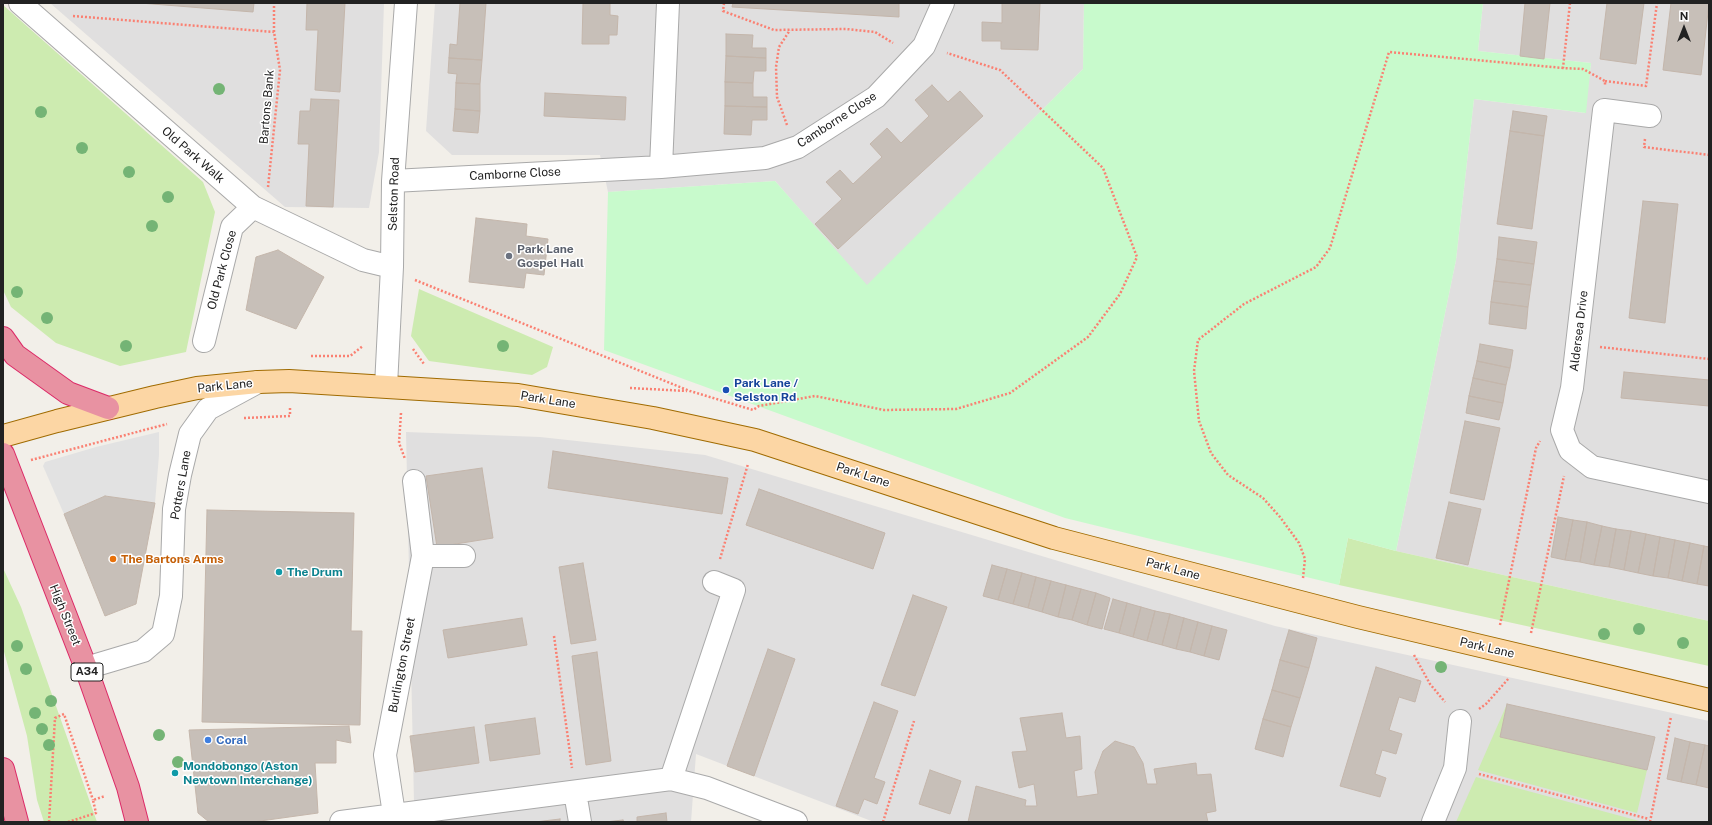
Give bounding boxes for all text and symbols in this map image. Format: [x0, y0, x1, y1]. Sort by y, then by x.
north arrow [1664, 8, 1704, 48]
text: N [1680, 10, 1688, 22]
street label: Bartons Bank [257, 69, 277, 145]
street label: Camborne Close [795, 89, 879, 151]
street label: Old Park Walk [159, 124, 227, 186]
street label: Selston Road [386, 157, 402, 231]
street label: Camborne Close [469, 164, 561, 184]
street label: Old Park Close [204, 229, 240, 311]
place label: Park Lane Gospel Hall [517, 242, 584, 270]
marker: Park Lane Gospel Hall [504, 251, 514, 261]
street label: Aldersea Drive [1567, 290, 1591, 372]
street label: Park Lane [197, 376, 253, 396]
place label: Park Lane / Selston Rd [734, 376, 798, 404]
marker: Park Lane / Selston Rd [721, 385, 731, 395]
street label: Park Lane [519, 389, 577, 411]
street label: Potters Lane [168, 449, 194, 521]
street label: Park Lane [834, 460, 892, 490]
place label: The Bartons Arms [121, 552, 223, 566]
marker: The Bartons Arms [108, 554, 118, 564]
street label: Park Lane [1144, 555, 1202, 583]
place label: The Drum [287, 565, 343, 579]
marker: The Drum [274, 567, 284, 577]
street label: High Street [46, 582, 84, 648]
street label: Burlington Street [386, 616, 418, 714]
street label: Park Lane [1458, 635, 1516, 661]
road number: A34 [71, 663, 103, 681]
place label: Coral [216, 733, 247, 747]
marker: Coral [203, 735, 213, 745]
place label: Mondobongo (Aston Newtown Interchange) [183, 759, 312, 787]
marker: Mondobongo (Aston Newtown Interchange) [170, 768, 180, 778]

